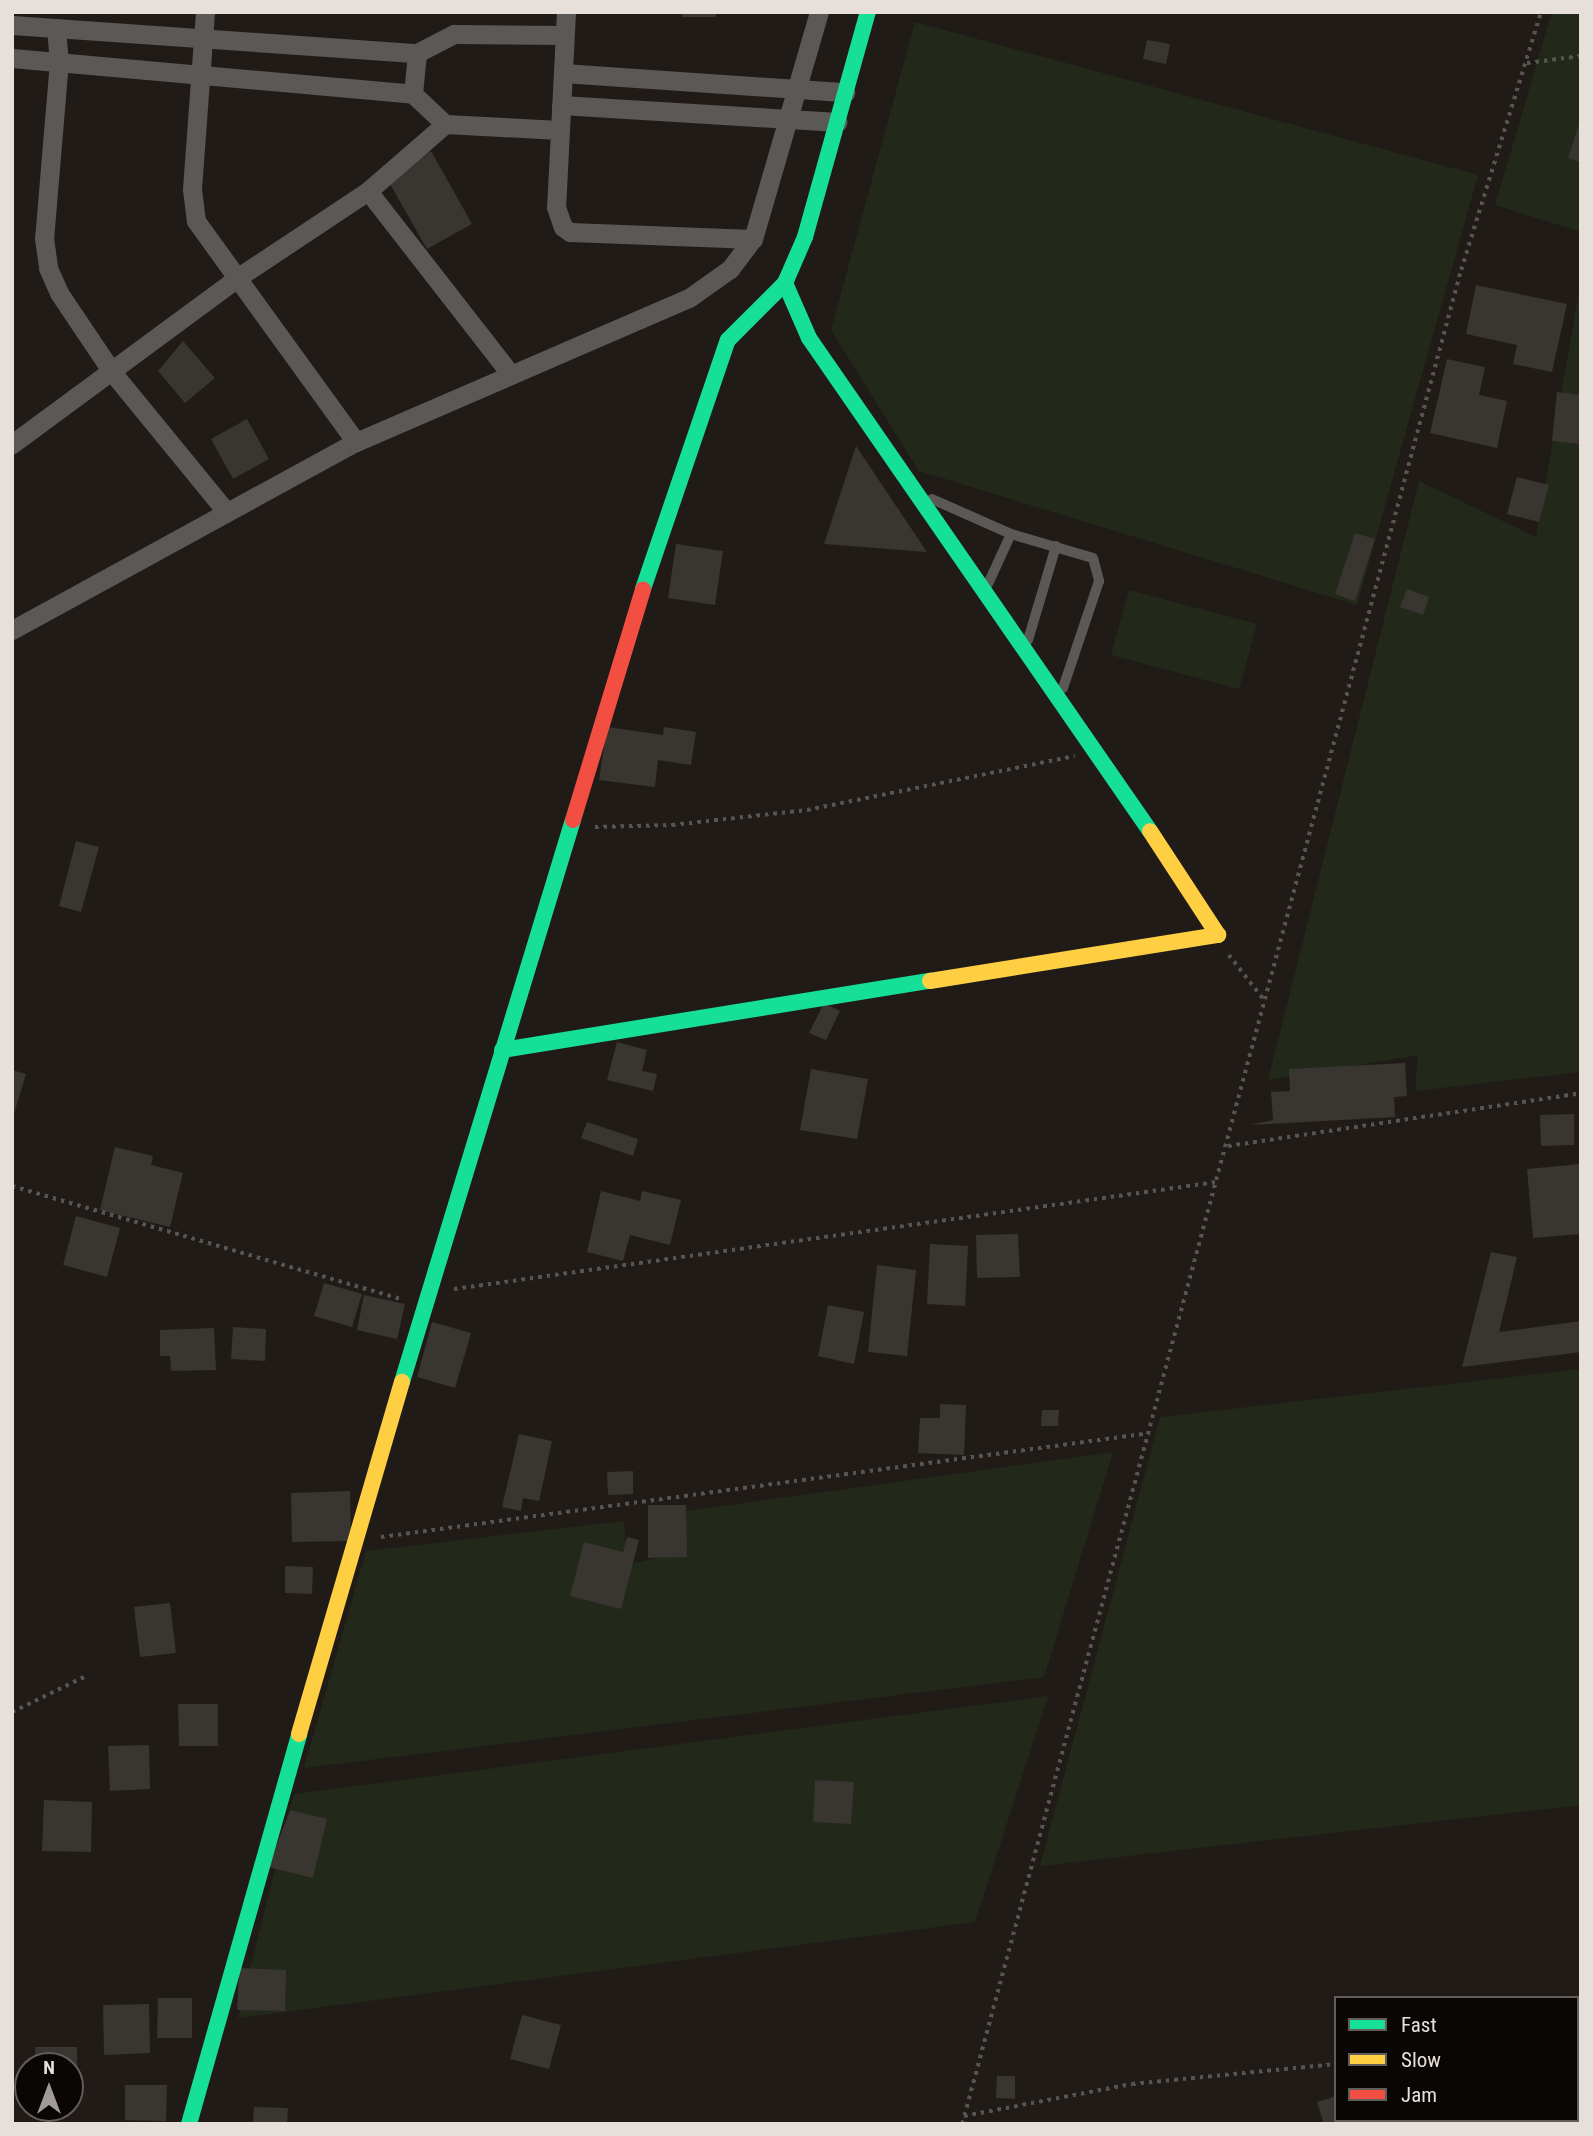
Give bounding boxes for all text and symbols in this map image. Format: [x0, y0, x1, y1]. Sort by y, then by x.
legend [1334, 1996, 1579, 2122]
text: Fast [1401, 2013, 1437, 2037]
text: Slow [1401, 2048, 1441, 2072]
north arrow [14, 2052, 84, 2122]
text: N [43, 2056, 55, 2079]
text: Jam [1401, 2083, 1437, 2107]

